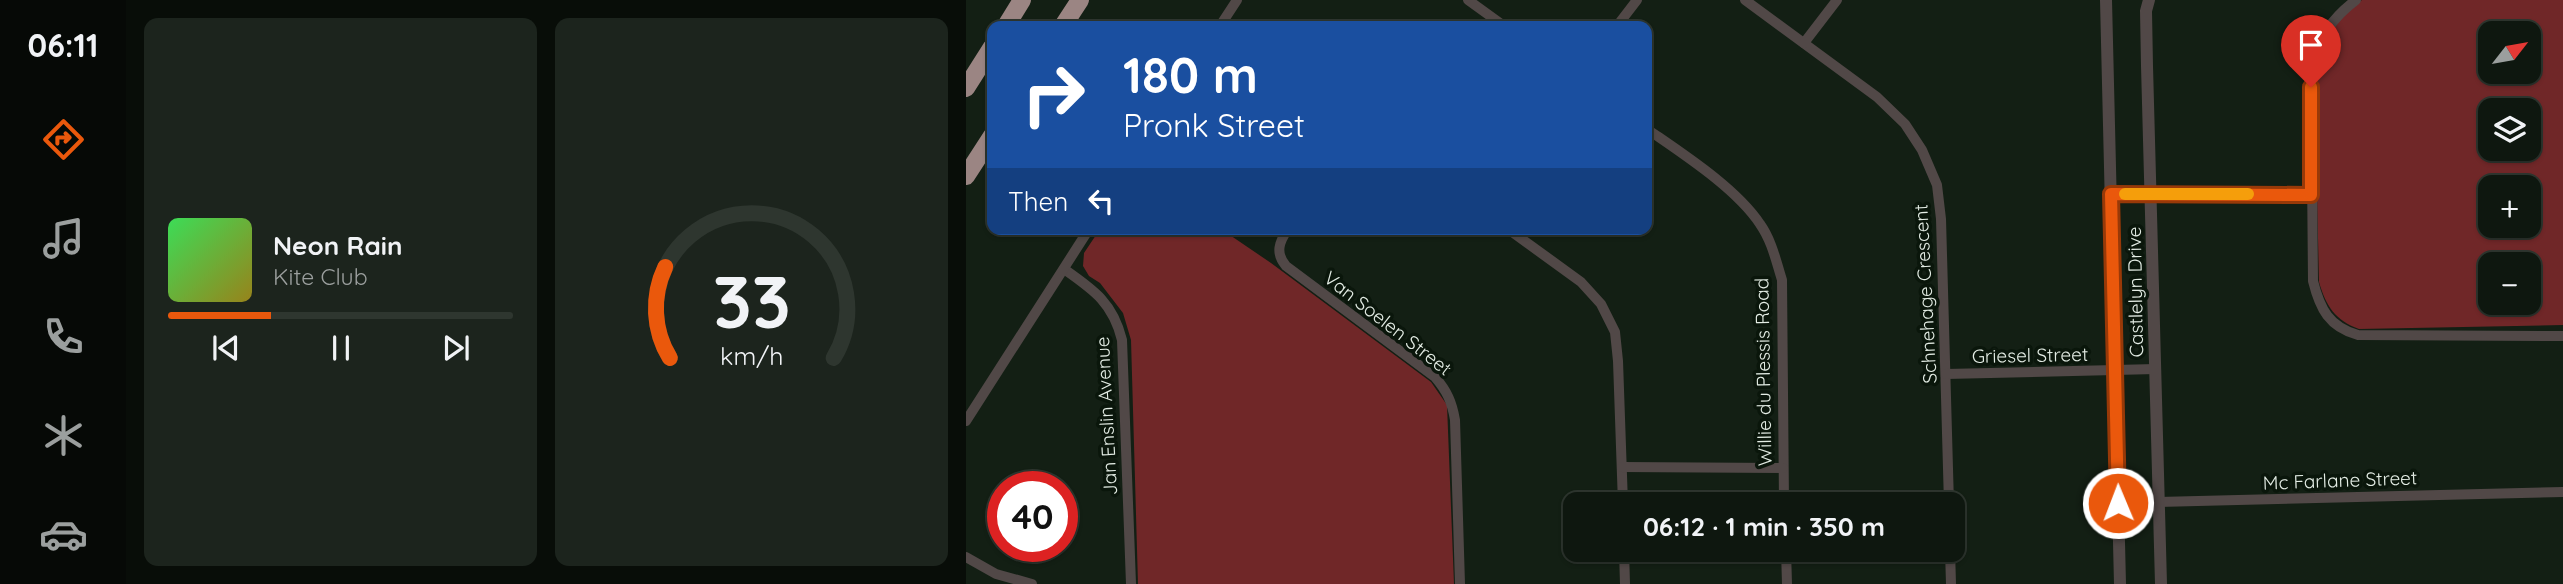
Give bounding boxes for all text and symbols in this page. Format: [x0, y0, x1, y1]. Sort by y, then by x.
pin [2281, 15, 2341, 87]
north arrow [2478, 21, 2541, 84]
map controls [2478, 21, 2541, 315]
text: 06:11 [28, 25, 98, 65]
icon: arrive [2292, 26, 2330, 64]
text: 180 m [1123, 44, 1258, 105]
icon: right [1008, 49, 1099, 140]
button: layers [2478, 98, 2541, 161]
text: Pronk Street [1123, 105, 1305, 145]
icon: directions [39, 115, 88, 164]
button: + [2478, 175, 2541, 238]
icon: left [1082, 182, 1120, 220]
text: Then [1008, 185, 1068, 218]
street label: Schnehage Crescent [1908, 204, 1942, 384]
icon: music [39, 214, 88, 263]
street label: Castlelyn Drive [2122, 226, 2148, 358]
text: Neon Rain [273, 229, 402, 262]
button: − [2478, 252, 2541, 315]
text: 33 [712, 255, 791, 346]
text: Kite Club [273, 262, 368, 291]
street label: Van Soelen Street [1319, 266, 1457, 380]
street label: Willie du Plessis Road [1749, 278, 1777, 466]
icon: phone [39, 312, 88, 361]
icon: previous [207, 329, 245, 367]
icon: pause [322, 329, 360, 367]
icon: next [437, 329, 475, 367]
street label: Jan Enslin Avenue [1090, 336, 1122, 496]
text: km/h [720, 340, 783, 371]
street label: Griesel Street [1972, 342, 2088, 368]
icon: climate [39, 411, 88, 460]
street label: Mc Farlane Street [2262, 465, 2418, 495]
position arrow [2081, 466, 2155, 540]
speed limit sign: 40 [987, 471, 1078, 562]
icon: car [39, 510, 88, 559]
text: 06:12 · 1 min · 350 m [1643, 510, 1885, 543]

